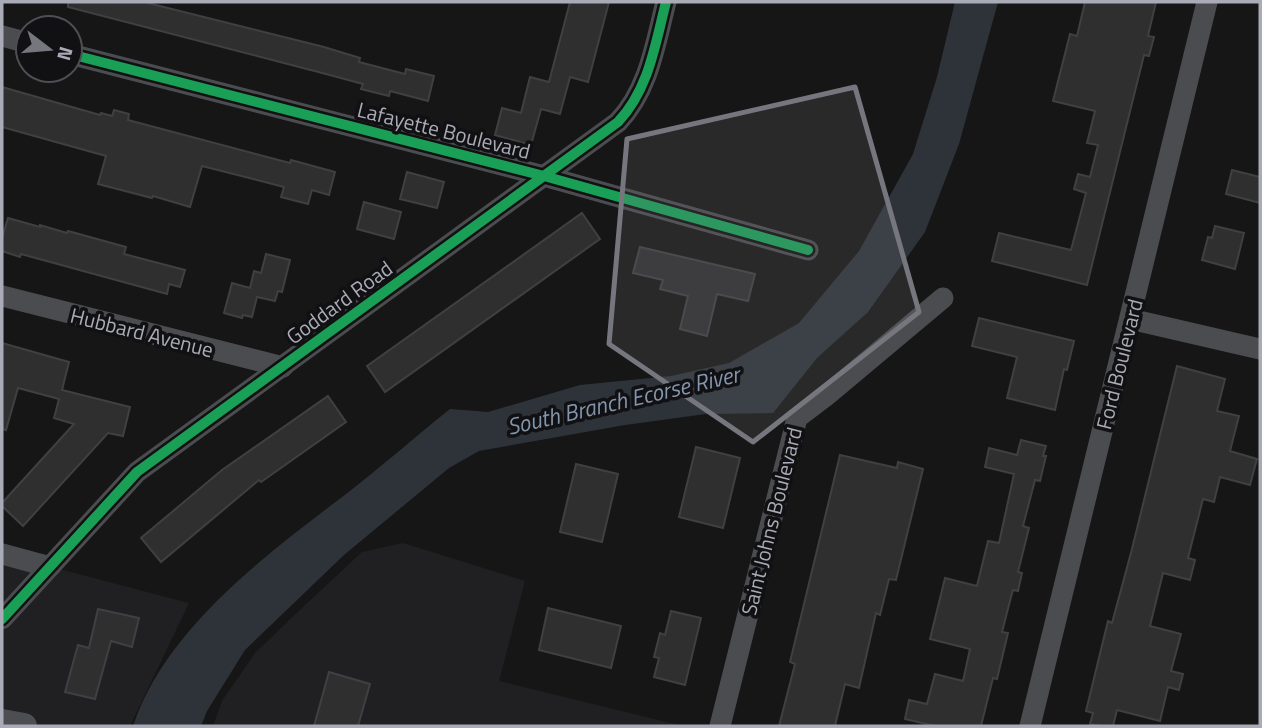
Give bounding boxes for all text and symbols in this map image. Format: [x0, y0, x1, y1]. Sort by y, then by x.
north arrow [14, 14, 84, 84]
text: N [50, 43, 82, 64]
street label: Lafayette Boulevard [354, 93, 534, 167]
street label: Goddard Road [279, 252, 399, 352]
street label: Ford Boulevard [1087, 295, 1151, 433]
street label: Hubbard Avenue [67, 299, 217, 365]
water label: South Branch Ecorse River [503, 356, 745, 444]
street label: Saint Johns Boulevard [732, 424, 810, 618]

